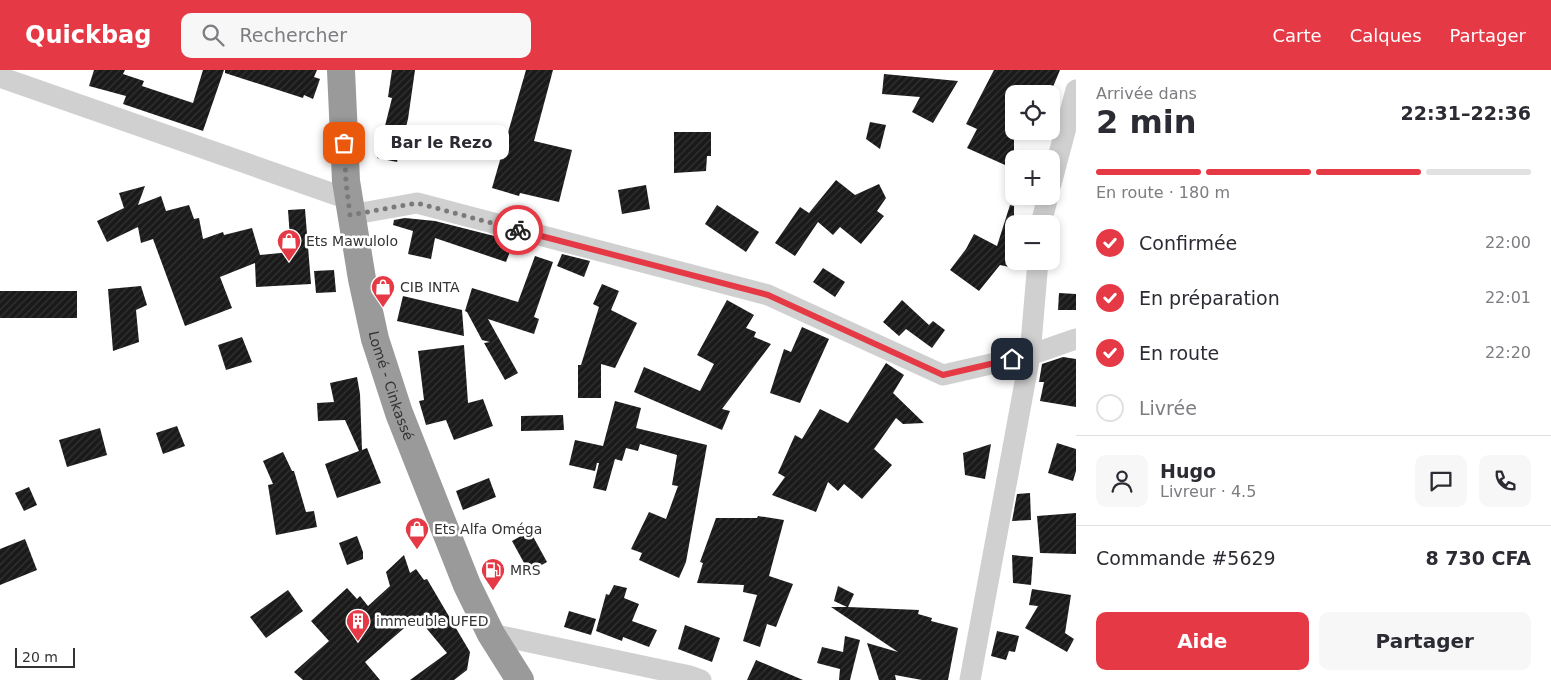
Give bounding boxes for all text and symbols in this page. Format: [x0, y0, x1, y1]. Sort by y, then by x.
search box [181, 13, 531, 58]
text: Quickbag [25, 21, 151, 49]
icon: search [199, 21, 227, 49]
text: Rechercher [239, 24, 347, 46]
text: Carte [1273, 25, 1322, 46]
text: Calques [1350, 25, 1422, 46]
text: Partager [1450, 25, 1526, 46]
text: Arrivée dans [1096, 84, 1197, 103]
map controls [1005, 85, 1060, 270]
button: locate [1005, 85, 1060, 140]
text: 22:31–22:36 [1401, 102, 1531, 124]
text: 2 min [1096, 103, 1197, 141]
pin [323, 122, 365, 164]
callout: Bar le Rezo [374, 126, 509, 160]
icon: bag [330, 129, 358, 157]
text: Bar le Rezo [391, 133, 492, 152]
button: + [1005, 150, 1060, 205]
text: En route · 180 m [1096, 183, 1230, 202]
courier [493, 205, 543, 255]
button: − [1005, 215, 1060, 270]
icon: bike [504, 216, 532, 244]
shop icon: Ets Mawulolo [276, 228, 302, 262]
icon: check [1096, 229, 1124, 257]
text: Confirmée [1139, 232, 1237, 254]
place label: Ets Mawulolo [306, 233, 398, 249]
text: 22:00 [1485, 233, 1531, 252]
shop icon: CIB INTA [370, 274, 396, 308]
place label: CIB INTA [400, 279, 460, 295]
icon: check [1096, 284, 1124, 312]
text: En préparation [1139, 287, 1280, 309]
text: 22:01 [1485, 288, 1531, 307]
street label: Lomé - Cinkassé [365, 329, 417, 443]
pin [991, 338, 1033, 380]
icon: check [1096, 339, 1124, 367]
text: En route [1139, 342, 1219, 364]
text: 22:20 [1485, 343, 1531, 362]
icon: home [998, 345, 1026, 373]
text: Livrée [1139, 397, 1197, 419]
button: person [1096, 455, 1148, 507]
button: chat [1415, 455, 1467, 507]
button: phone [1479, 455, 1531, 507]
text: Hugo [1160, 460, 1216, 482]
text: Livreur · 4.5 [1160, 482, 1256, 501]
shop icon: Ets Alfa Oméga [404, 516, 430, 550]
place label: Ets Alfa Oméga [434, 521, 542, 537]
text: Commande #5629 [1096, 547, 1276, 569]
text: 8 730 CFA [1425, 547, 1531, 569]
fuel station icon: MRS [480, 557, 506, 591]
place label: MRS [510, 562, 541, 578]
building icon: immeuble UFED [345, 608, 371, 642]
button: Aide [1096, 612, 1309, 670]
button: Partager [1319, 612, 1531, 670]
place label: immeuble UFED [376, 613, 488, 629]
scale bar [15, 645, 75, 668]
text: 20 m [22, 649, 58, 665]

